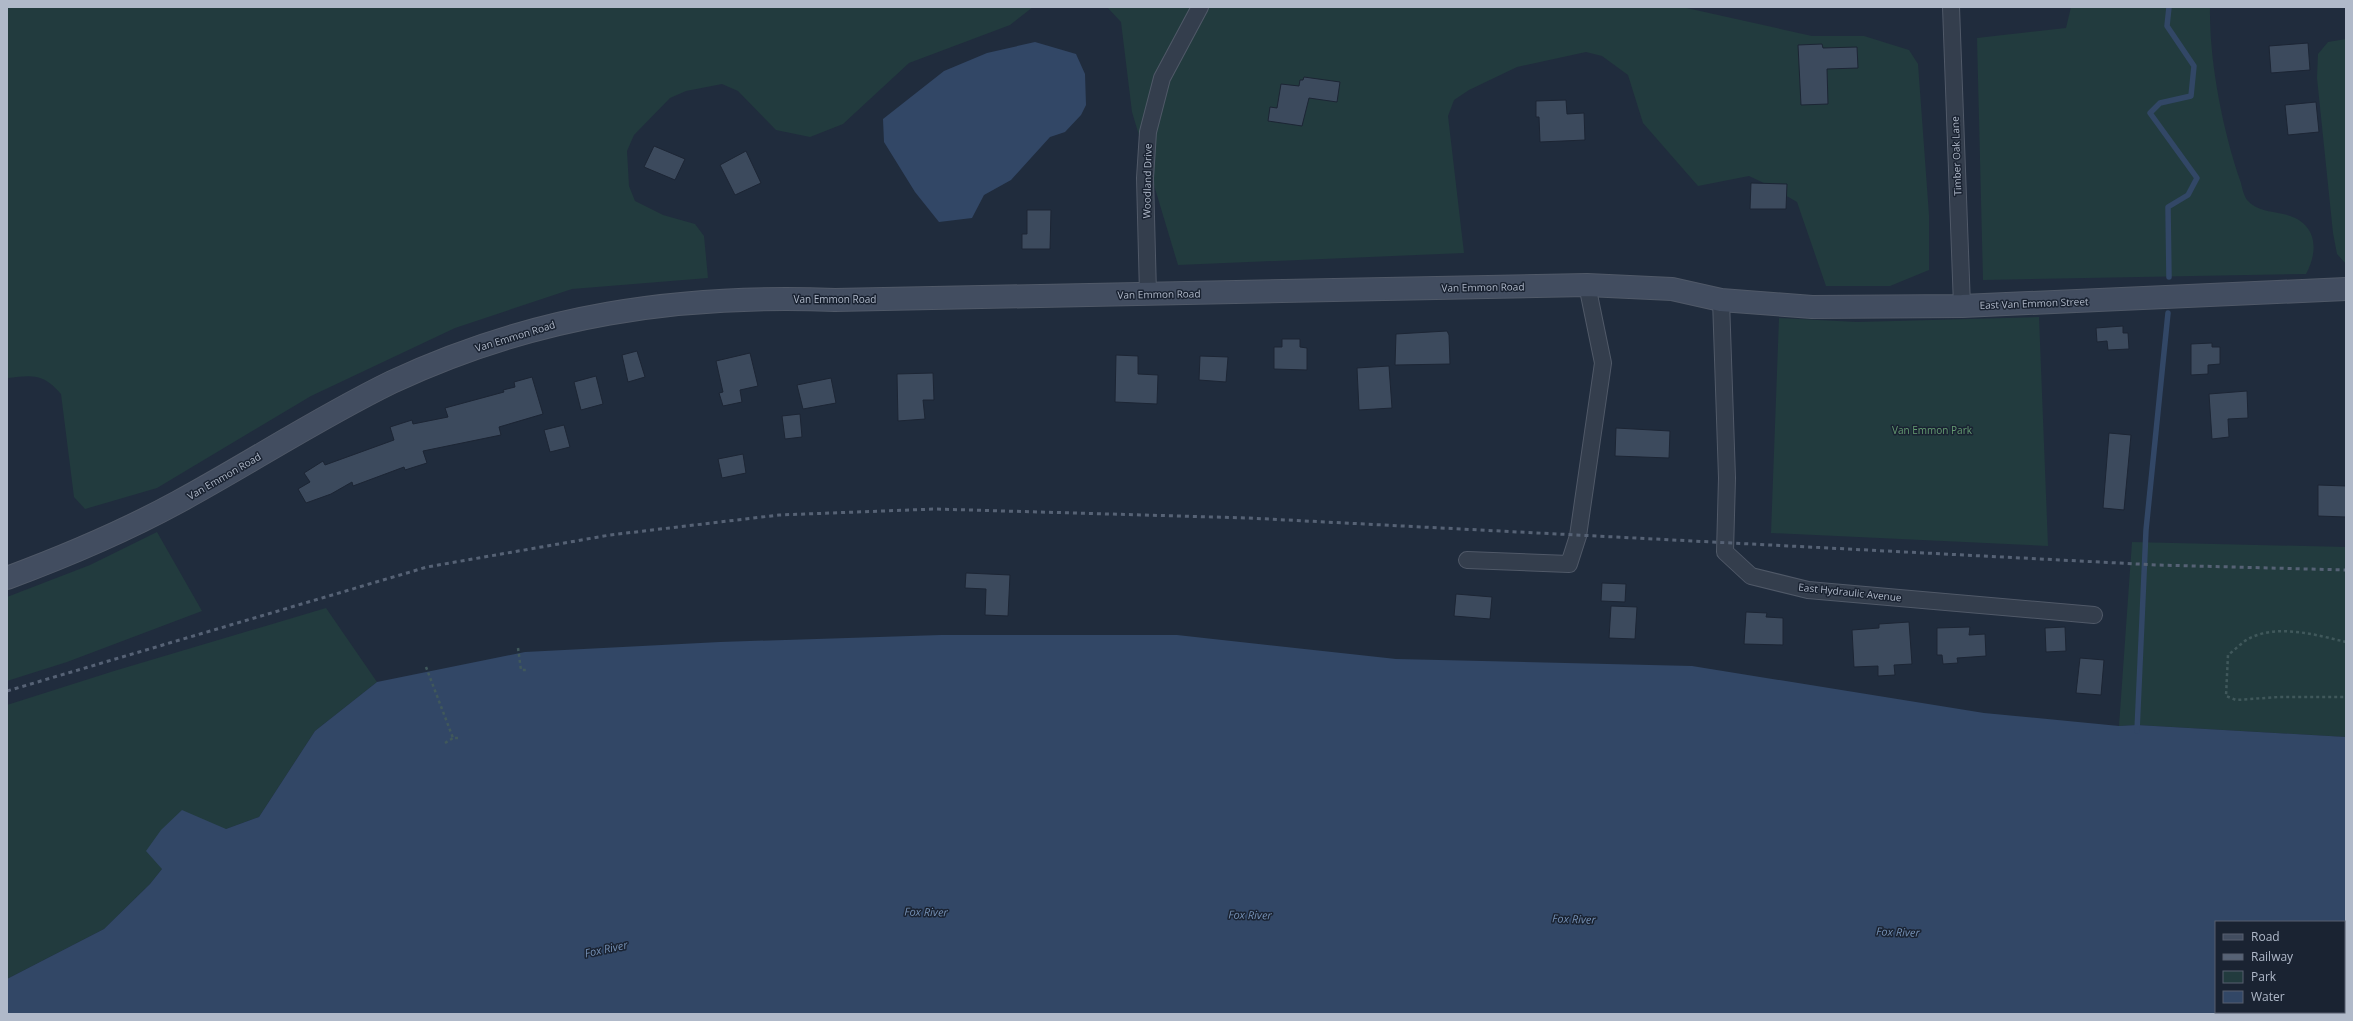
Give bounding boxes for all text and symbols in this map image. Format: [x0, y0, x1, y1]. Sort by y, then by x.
street label: Timber Oak Lane [1948, 116, 1964, 196]
street label: Woodland Drive [1139, 143, 1155, 219]
street label: Van Emmon Road [1441, 279, 1525, 295]
street label: Van Emmon Road [1117, 286, 1201, 302]
street label: Van Emmon Road [794, 292, 876, 306]
street label: East Van Emmon Street [1979, 294, 2089, 312]
street label: Van Emmon Road [473, 317, 557, 355]
park label: Van Emmon Park [1892, 423, 1973, 437]
street label: Van Emmon Road [185, 449, 263, 503]
street label: East Hydraulic Avenue [1798, 580, 1903, 604]
water label: Fox River [904, 904, 949, 919]
water label: Fox River [1228, 907, 1273, 922]
water label: Fox River [1552, 910, 1597, 927]
legend [2215, 921, 2345, 1013]
water label: Fox River [1876, 923, 1921, 940]
text: Road [2251, 928, 2280, 945]
water label: Fox River [583, 937, 629, 960]
text: Railway [2251, 948, 2294, 965]
text: Park [2251, 968, 2277, 985]
text: Water [2251, 988, 2285, 1005]

